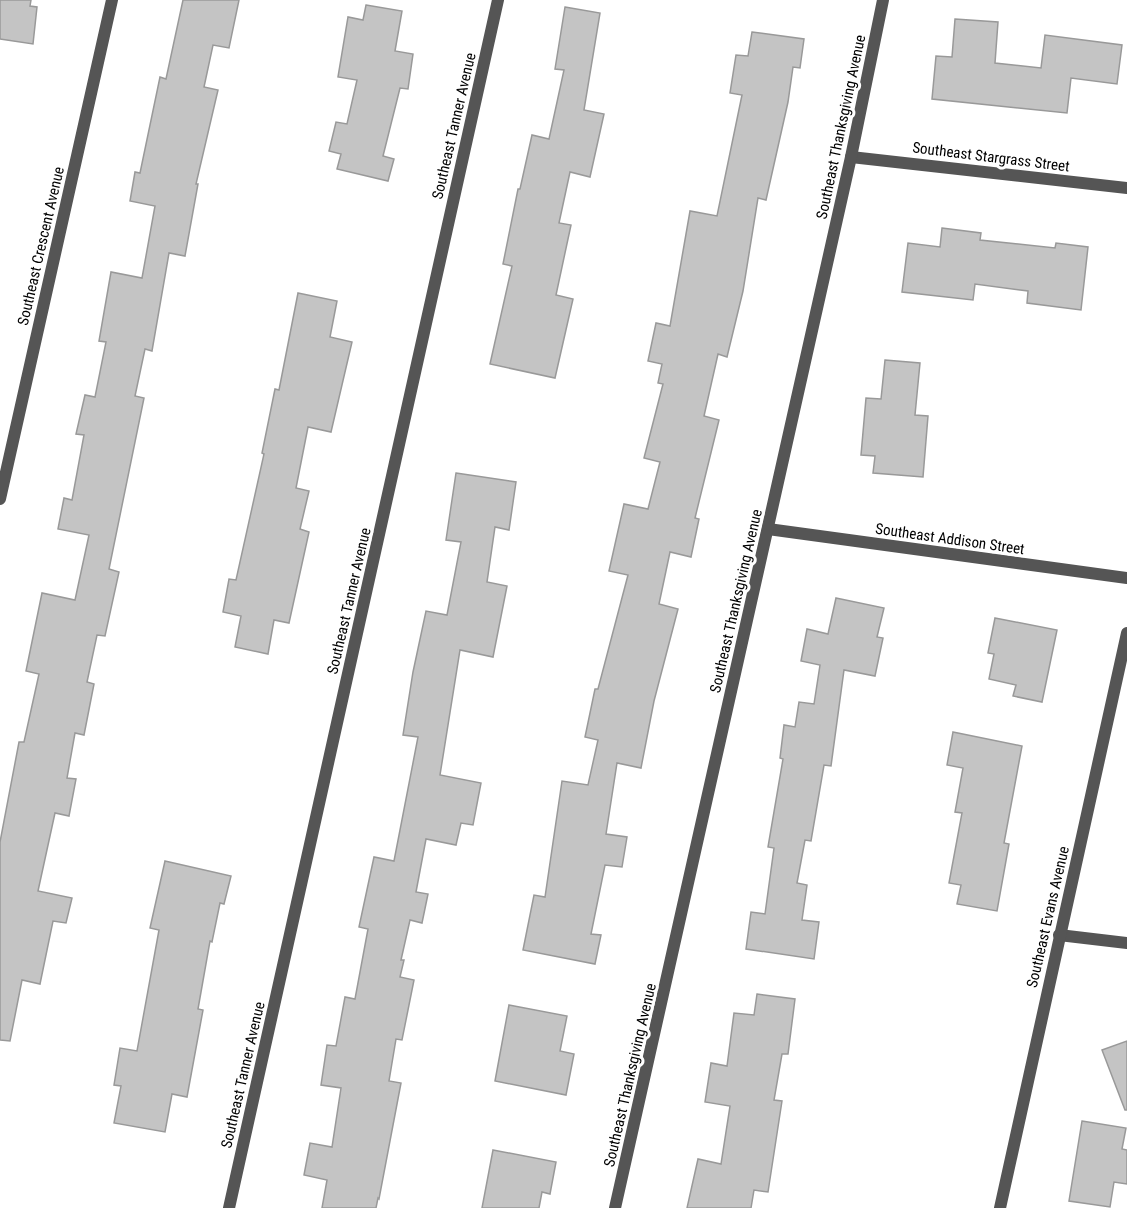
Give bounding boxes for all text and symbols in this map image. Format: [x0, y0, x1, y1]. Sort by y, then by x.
street label: Southeast Thanksgiving Avenue [813, 33, 869, 221]
street label: Southeast Tanner Avenue [428, 51, 480, 201]
street label: Southeast Stargrass Street [911, 138, 1071, 176]
street label: Southeast Crescent Avenue [14, 165, 68, 327]
street label: Southeast Thanksgiving Avenue [706, 507, 766, 695]
street label: Southeast Addison Street [874, 520, 1026, 558]
street label: Southeast Tanner Avenue [323, 526, 375, 676]
street label: Southeast Evans Avenue [1023, 844, 1073, 990]
street label: Southeast Thanksgiving Avenue [600, 981, 660, 1169]
street label: Southeast Tanner Avenue [217, 1000, 269, 1150]

